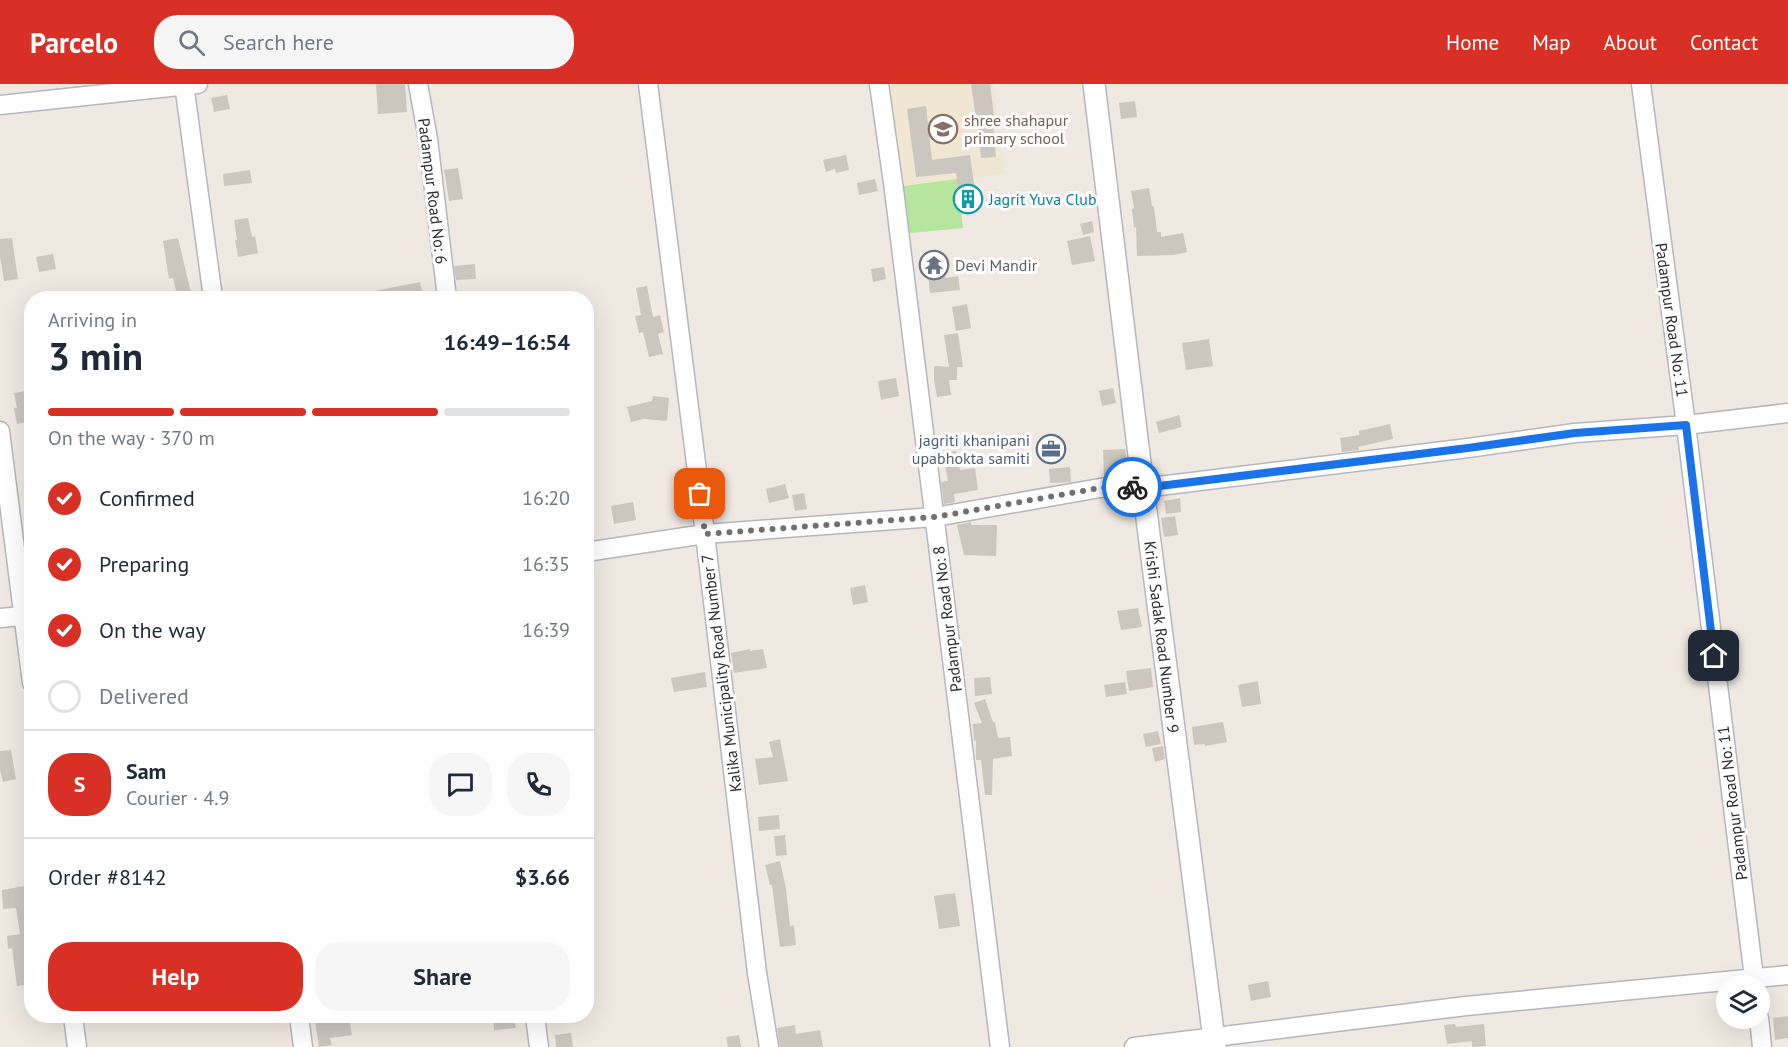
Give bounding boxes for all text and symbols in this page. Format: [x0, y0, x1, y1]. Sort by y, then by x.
search box [154, 15, 574, 69]
text: Parcelo [30, 24, 118, 61]
icon: search [175, 26, 208, 59]
text: Search here [223, 28, 334, 56]
text: Home [1446, 29, 1499, 56]
text: Map [1532, 29, 1571, 56]
text: About [1604, 29, 1657, 56]
text: Contact [1690, 29, 1758, 56]
place label: shree shahapur primary school [964, 110, 1069, 148]
school or university icon: shree shahapur primary school [927, 113, 959, 145]
street label: Padampur Road No: 6 [414, 117, 452, 265]
building icon: Jagrit Yuva Club [952, 183, 984, 215]
place label: Jagrit Yuva Club [988, 189, 1097, 209]
street label: Padampur Road No: 11 [1651, 242, 1693, 398]
temple icon: Devi Mandir [918, 249, 950, 281]
place label: Devi Mandir [955, 255, 1038, 275]
text: Arriving in [48, 307, 137, 333]
text: 16:49–16:54 [444, 328, 570, 356]
text: 3 min [48, 330, 143, 381]
text: On the way · 370 m [48, 425, 215, 451]
place label: jagriti khanipani upabhokta samiti [912, 430, 1030, 468]
office icon: jagriti khanipani upabhokta samiti [1035, 433, 1067, 465]
courier [1102, 457, 1162, 517]
pin [674, 468, 725, 519]
icon: bike [1116, 471, 1149, 504]
icon: bag [683, 477, 716, 510]
icon: check [48, 482, 81, 515]
text: Confirmed [99, 484, 195, 512]
text: 16:20 [522, 485, 570, 511]
street label: Krishi Sadak Road Number 9 [1140, 540, 1184, 734]
street label: Padampur Road No: 8 [928, 545, 966, 693]
icon: check [48, 548, 81, 581]
text: Preparing [99, 550, 189, 578]
text: 16:35 [522, 551, 570, 577]
street label: Kalika Municipality Road Number 7 [696, 553, 746, 793]
icon: check [48, 614, 81, 647]
text: On the way [99, 616, 206, 644]
text: 16:39 [522, 617, 570, 643]
pin [1688, 630, 1739, 681]
icon: home [1697, 639, 1730, 672]
text: Delivered [99, 682, 189, 710]
street label: Padampur Road No: 11 [1713, 725, 1751, 881]
button: chat [429, 753, 492, 816]
button: phone [507, 753, 570, 816]
text: Sam [126, 757, 166, 785]
text: S [74, 770, 85, 798]
text: Courier · 4.9 [126, 785, 229, 811]
text: Order #8142 [48, 863, 167, 891]
text: $3.66 [515, 863, 570, 891]
button: Help [48, 942, 303, 1011]
button: Share [315, 942, 570, 1011]
map controls [1716, 975, 1770, 1029]
button: layers [1716, 975, 1770, 1029]

